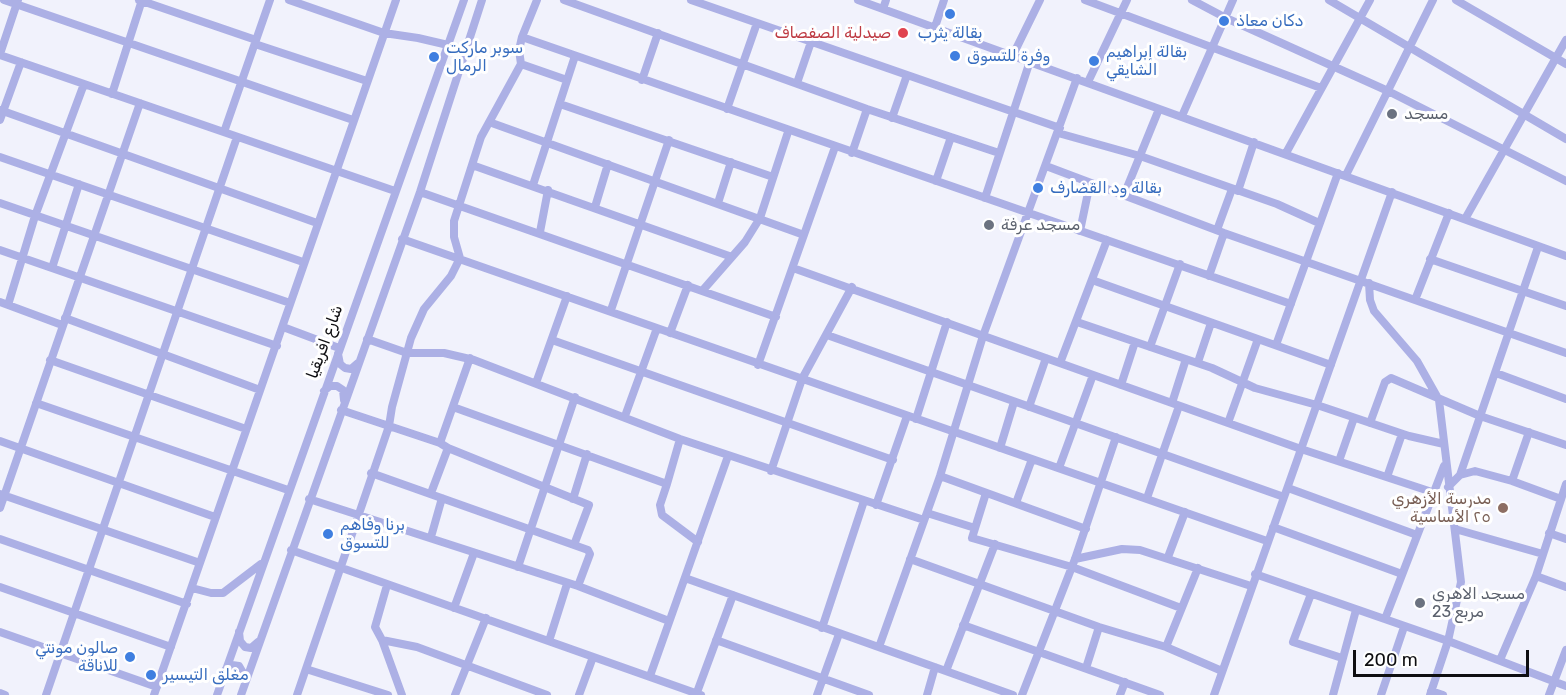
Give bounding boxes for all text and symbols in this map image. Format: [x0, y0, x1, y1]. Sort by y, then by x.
marker: بقالة يثرب [943, 7, 957, 21]
place label: دكان معاذ [1236, 11, 1303, 31]
marker: دكان معاذ [1217, 14, 1231, 28]
place label: صيدلية الصفصاف [775, 23, 891, 43]
place label: بقالة يثرب [917, 23, 983, 43]
marker: صيدلية الصفصاف [896, 26, 910, 40]
place label: سوبر ماركت الرمال [446, 38, 523, 76]
place label: بقالة إبراهيم الشايقي [1106, 42, 1187, 80]
place label: وفرة للتسوق [967, 46, 1050, 66]
marker: وفرة للتسوق [948, 49, 962, 63]
marker: سوبر ماركت الرمال [427, 50, 441, 64]
marker: بقالة إبراهيم الشايقي [1087, 54, 1101, 68]
place label: مسجد [1404, 104, 1448, 124]
marker: مسجد [1385, 107, 1399, 121]
place label: بقالة ود القضارف [1050, 178, 1162, 198]
marker: بقالة ود القضارف [1031, 181, 1045, 195]
place label: مسجد عرفة [1001, 215, 1080, 235]
marker: مسجد عرفة [982, 218, 996, 232]
street label: شارع افريقيا [303, 302, 347, 382]
place label: مدرسة الأزهري ٢٥ الأساسية [1392, 489, 1491, 527]
marker: مدرسة الأزهري ٢٥ الأساسية [1496, 501, 1510, 515]
place label: برنا وفاهم للتسوق [340, 515, 405, 553]
marker: برنا وفاهم للتسوق [321, 527, 335, 541]
place label: مسجد الاهري مربع 23 [1432, 584, 1525, 622]
marker: مسجد الاهري مربع 23 [1413, 596, 1427, 610]
place label: صالون مونتي للاناقة [35, 638, 118, 676]
scale bar [1356, 638, 1532, 676]
text: 200 m [1364, 649, 1418, 671]
marker: صالون مونتي للاناقة [123, 650, 137, 664]
place label: مغلق التيسير [163, 665, 249, 685]
marker: مغلق التيسير [144, 668, 158, 682]

